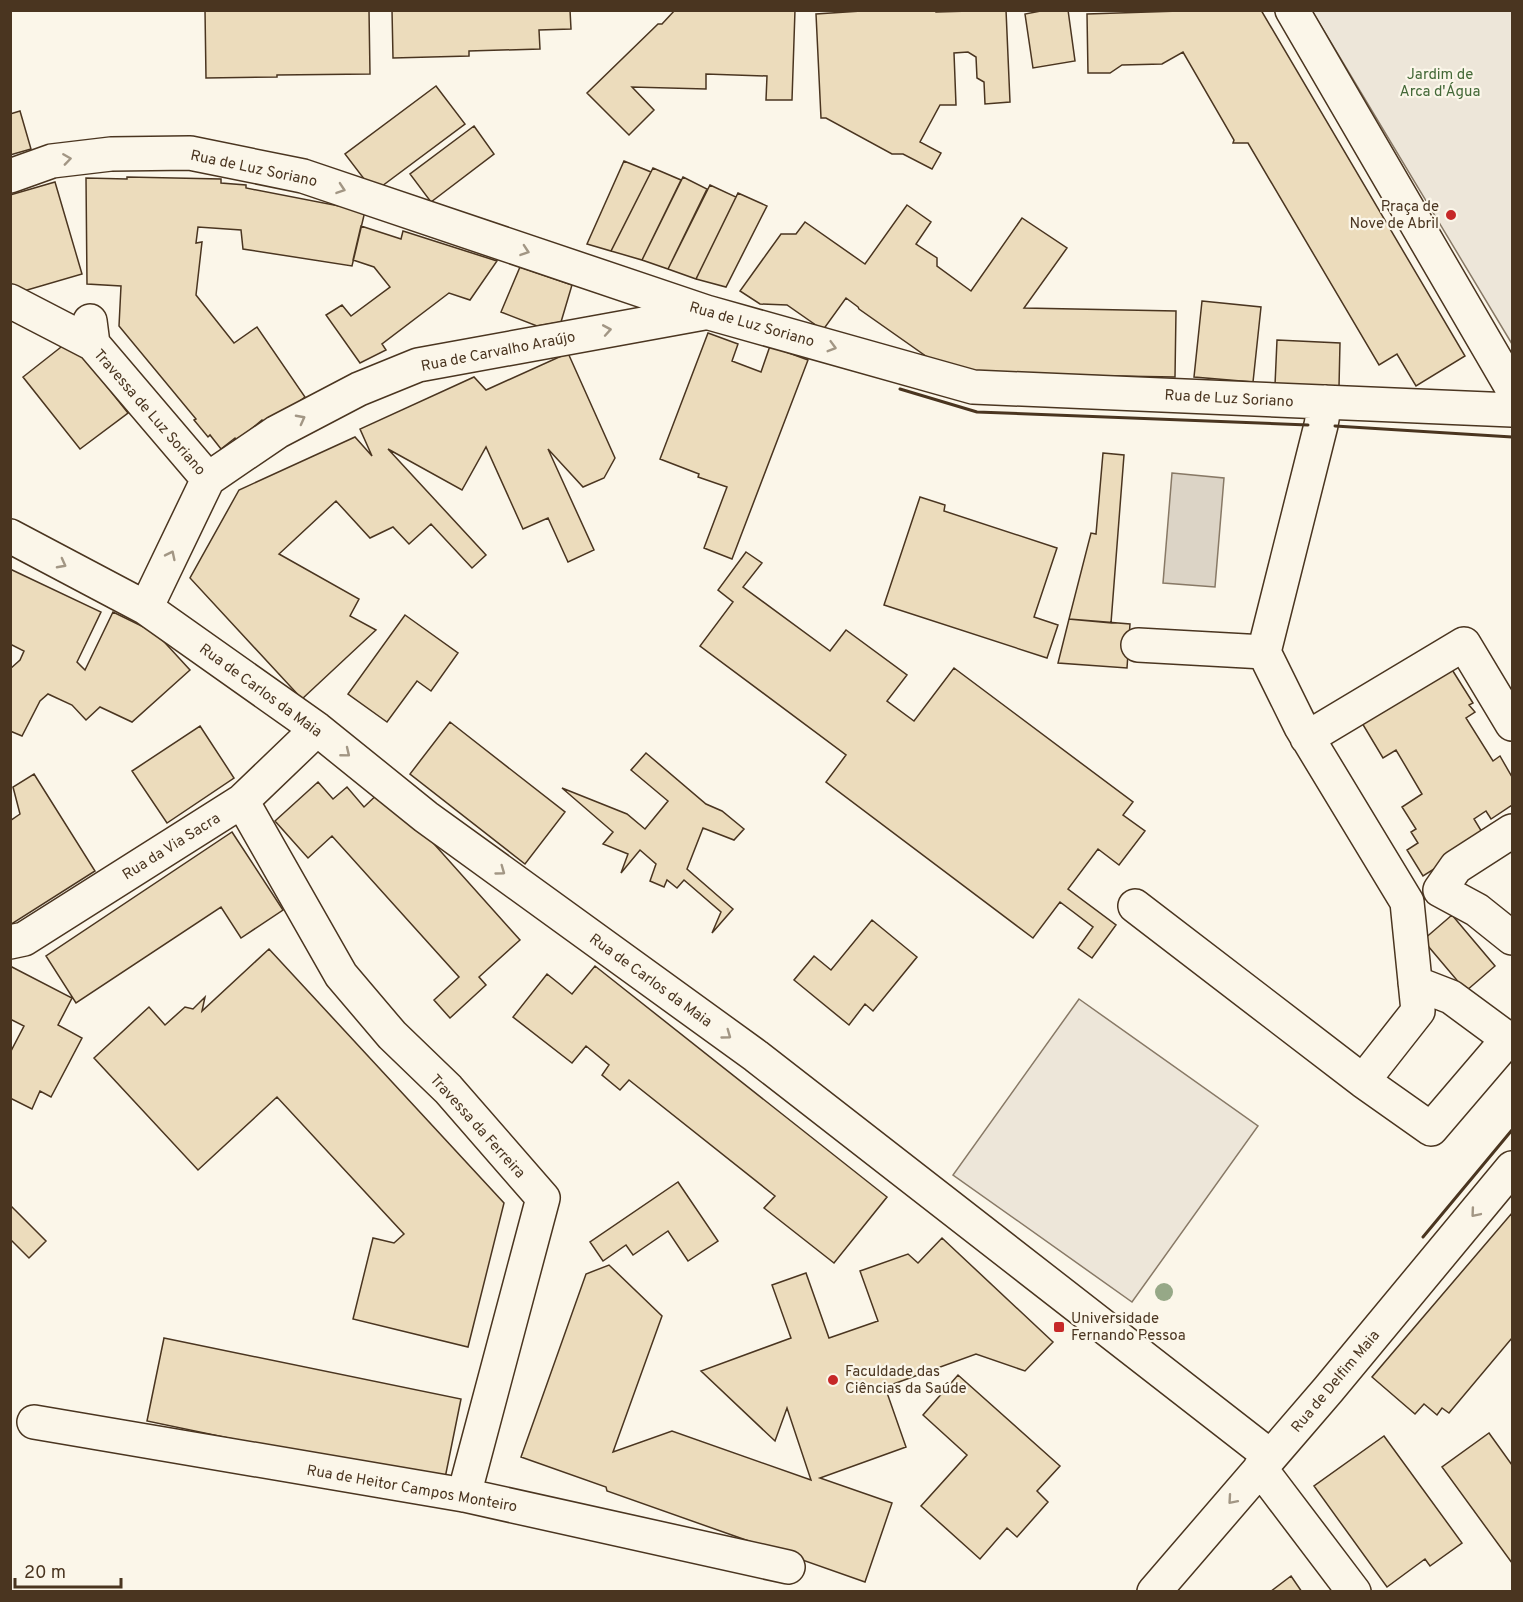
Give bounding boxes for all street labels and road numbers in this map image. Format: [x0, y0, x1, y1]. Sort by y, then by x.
street label: Rua de Luz Soriano [188, 147, 319, 192]
street label: Rua de Luz Soriano [687, 298, 816, 352]
street label: Rua de Carvalho Araújo [419, 328, 577, 377]
street label: Travessa de Luz Soriano [89, 346, 209, 480]
street label: Rua de Luz Soriano [1164, 387, 1294, 412]
street label: Rua de Carlos da Maia [195, 640, 325, 742]
street label: Rua da Via Sacra [119, 810, 224, 885]
street label: Rua de Carlos da Maia [585, 930, 715, 1032]
street label: Travessa da Ferreira [425, 1071, 529, 1183]
street label: Rua de Delfim Maia [1288, 1327, 1385, 1437]
street label: Rua de Heitor Campos Monteiro [305, 1462, 518, 1517]

